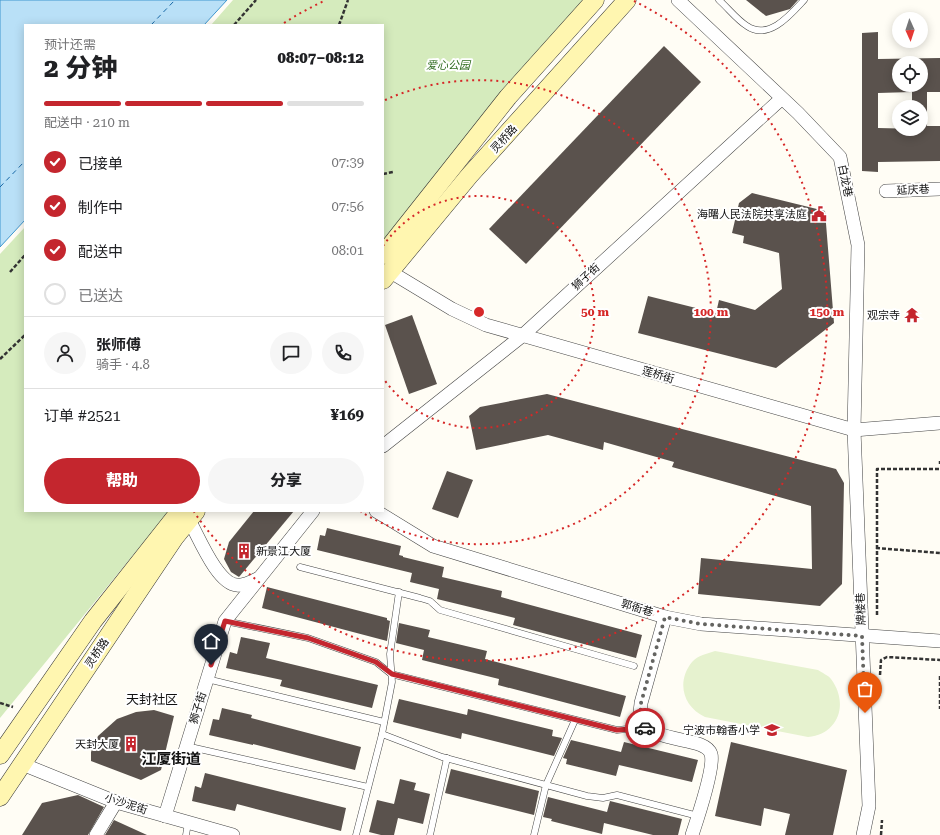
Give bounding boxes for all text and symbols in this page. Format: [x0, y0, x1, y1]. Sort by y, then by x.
north arrow [892, 12, 928, 48]
map controls [892, 12, 928, 136]
text: 预计还需 [44, 37, 96, 52]
text: 08:07–08:12 [278, 49, 364, 67]
text: 2 分钟 [44, 53, 117, 83]
button: locate [892, 56, 928, 92]
park label: 爱心公园 [426, 59, 472, 72]
button: layers [892, 100, 928, 136]
text: 配送中 · 210 m [44, 115, 130, 130]
street label: 灵桥路 [488, 122, 520, 156]
icon: check [44, 151, 66, 173]
text: 已接单 [78, 155, 123, 173]
text: 07:39 [332, 155, 364, 170]
street label: 白龙巷 [835, 164, 855, 198]
street label: 延庆巷 [896, 183, 930, 197]
icon: check [44, 195, 66, 217]
text: 制作中 [78, 199, 123, 217]
text: 07:56 [332, 199, 364, 214]
public building icon: 海曙人民法院共享法庭 [810, 205, 828, 223]
place label: 海曙人民法院共享法庭 [697, 208, 807, 221]
icon: check [44, 239, 66, 261]
text: 配送中 [78, 243, 123, 261]
text: 08:01 [332, 243, 364, 258]
street label: 狮子街 [569, 261, 603, 293]
text: 已送达 [78, 287, 123, 305]
centre of rings [472, 305, 486, 319]
text: 50 m [581, 305, 609, 319]
text: 100 m [694, 305, 729, 319]
text: 150 m [810, 305, 845, 319]
temple icon: 观宗寺 [903, 306, 921, 324]
place label: 观宗寺 [867, 309, 900, 322]
button: person [44, 332, 86, 374]
button: chat [270, 332, 312, 374]
button: phone [322, 332, 364, 374]
text: 张师傅 [96, 336, 141, 354]
text: 骑手 · 4.8 [96, 357, 150, 372]
street label: 莲桥街 [640, 364, 676, 386]
text: ¥169 [330, 406, 364, 424]
text: 订单 #2521 [44, 407, 121, 425]
button: 帮助 [44, 458, 200, 504]
button: 分享 [208, 458, 364, 504]
building icon: 新景江大厦 [235, 542, 253, 560]
place label: 新景江大厦 [256, 545, 311, 558]
street label: 牌楼巷 [854, 592, 868, 626]
street label: 郭衙巷 [619, 597, 655, 619]
pin [194, 624, 228, 665]
icon: home [200, 630, 222, 652]
street label: 灵桥路 [82, 636, 112, 670]
pin [848, 672, 882, 713]
icon: bag [854, 678, 876, 700]
street label: 狮子街 [187, 690, 209, 726]
district label: 天封社区 [126, 692, 178, 707]
courier [625, 708, 665, 748]
icon: car [634, 717, 656, 739]
school or university icon: 宁波市翰香小学 [763, 721, 781, 739]
place label: 宁波市翰香小学 [683, 724, 760, 737]
building icon: 天封大厦 [122, 735, 140, 753]
place label: 天封大厦 [75, 738, 119, 751]
district label: 江厦街道 [141, 750, 201, 768]
street label: 小沙泥街 [103, 791, 149, 817]

